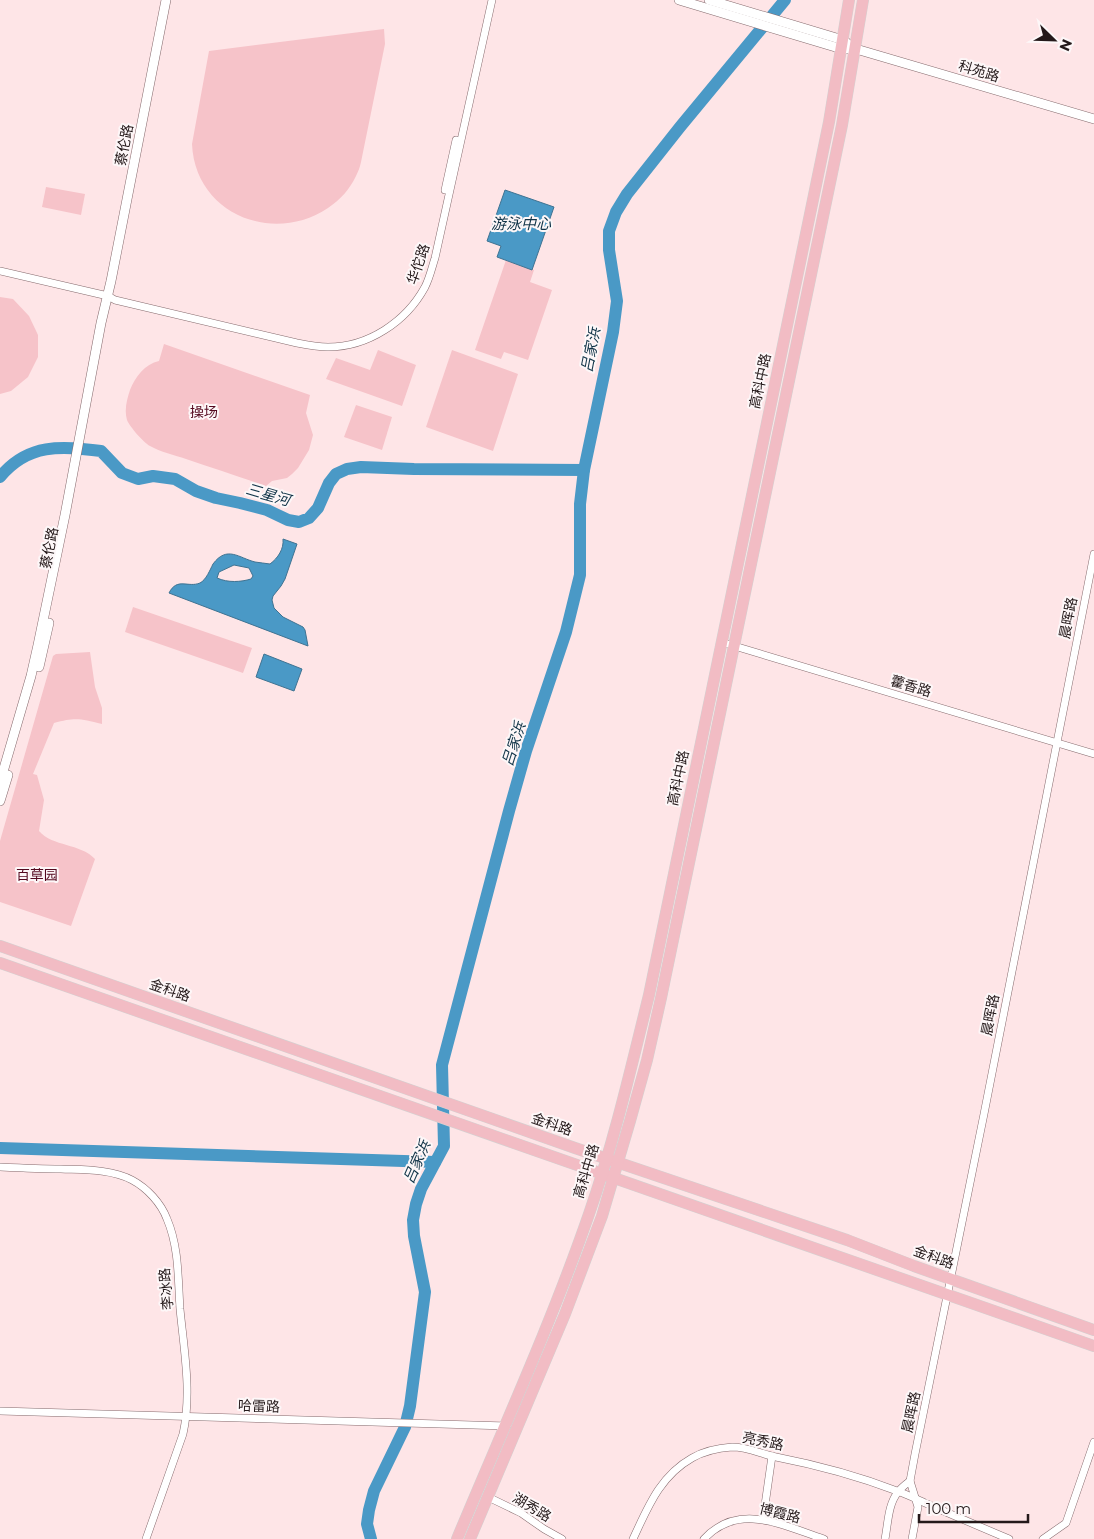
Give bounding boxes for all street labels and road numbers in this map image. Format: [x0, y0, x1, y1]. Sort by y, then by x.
street label: 科苑路 [956, 56, 1002, 86]
street label: 蔡伦路 [111, 123, 137, 167]
street label: 华佗路 [403, 241, 433, 287]
street label: 高科中路 [745, 352, 775, 410]
street label: 蔡伦路 [36, 526, 62, 570]
street label: 晨晖路 [1055, 596, 1081, 640]
street label: 藿香路 [888, 671, 934, 701]
street label: 高科中路 [663, 749, 693, 807]
street label: 金科路 [147, 975, 193, 1005]
street label: 晨晖路 [977, 993, 1003, 1037]
street label: 金科路 [529, 1109, 575, 1139]
street label: 高科中路 [569, 1142, 603, 1200]
street label: 金科路 [911, 1241, 957, 1273]
street label: 李冰路 [155, 1267, 177, 1311]
street label: 晨晖路 [898, 1390, 924, 1434]
street label: 哈雷路 [238, 1396, 280, 1416]
street label: 亮秀路 [741, 1428, 785, 1454]
street label: 湖秀路 [509, 1488, 555, 1526]
street label: 博霞路 [757, 1499, 803, 1527]

